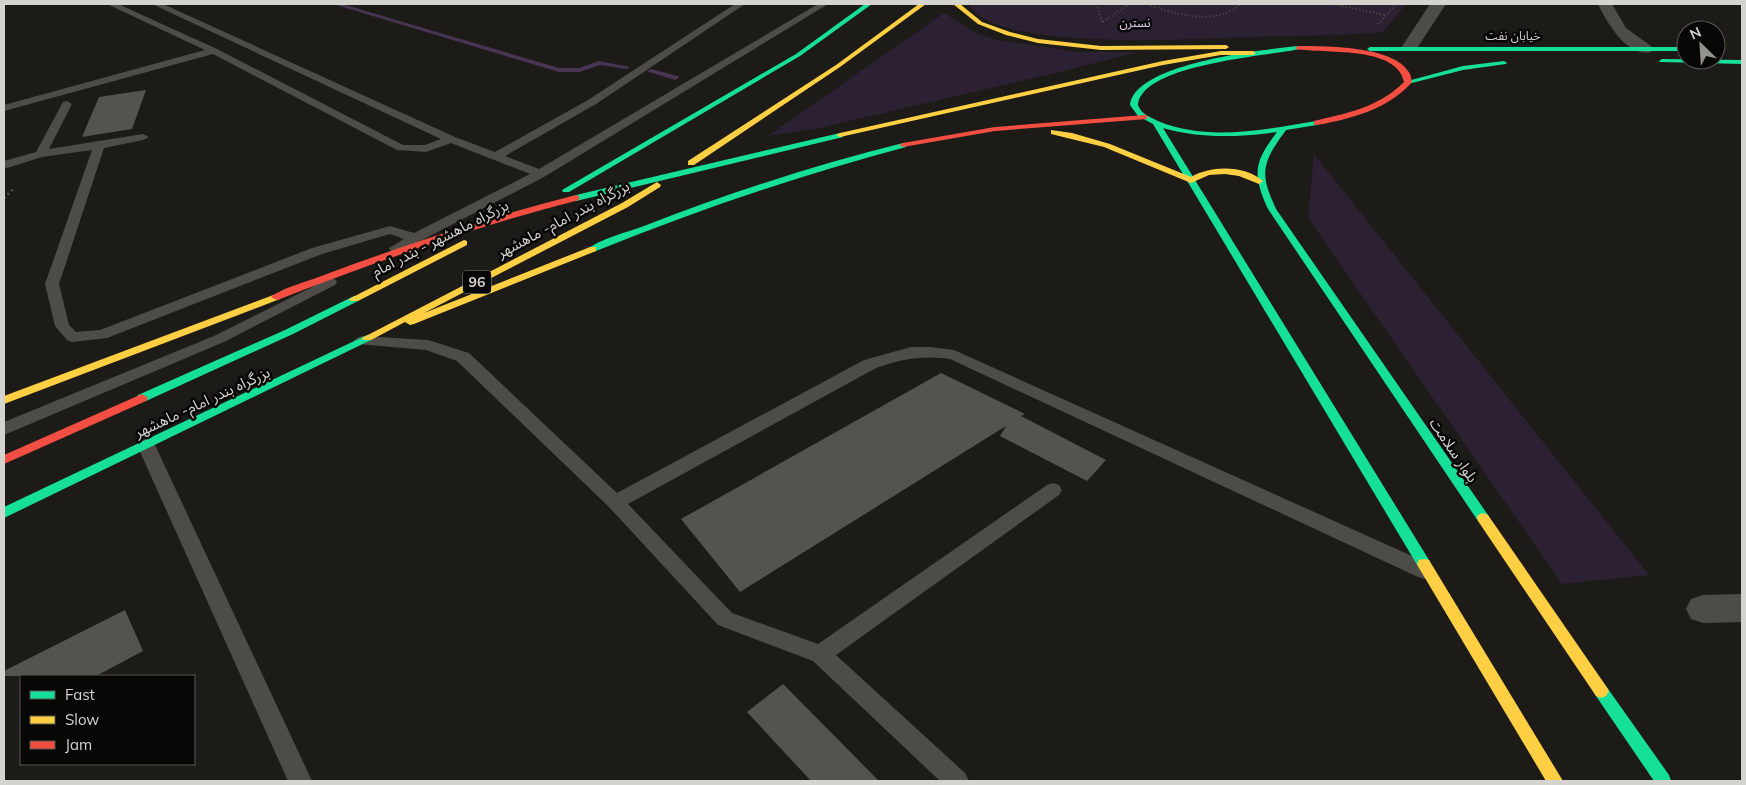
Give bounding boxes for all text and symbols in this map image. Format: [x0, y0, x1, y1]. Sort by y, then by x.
park label: نسترن [1120, 15, 1150, 30]
north arrow [1676, 20, 1726, 70]
text: N [1687, 23, 1704, 44]
street label: خیابان نفت [1485, 28, 1541, 43]
street label: بزرگراه بندر امام- ماهشهر [493, 176, 633, 264]
street label: بزرگراه ماهشهر - بندر امام [368, 195, 513, 283]
road number: 96 [463, 270, 491, 294]
street label: بزرگراه بندر امام- ماهشهر [130, 362, 274, 444]
street label: بلوار سلامت [1426, 414, 1482, 486]
legend [20, 675, 195, 765]
text: Fast [65, 685, 95, 704]
text: Slow [65, 710, 99, 729]
text: Jam [65, 735, 92, 754]

